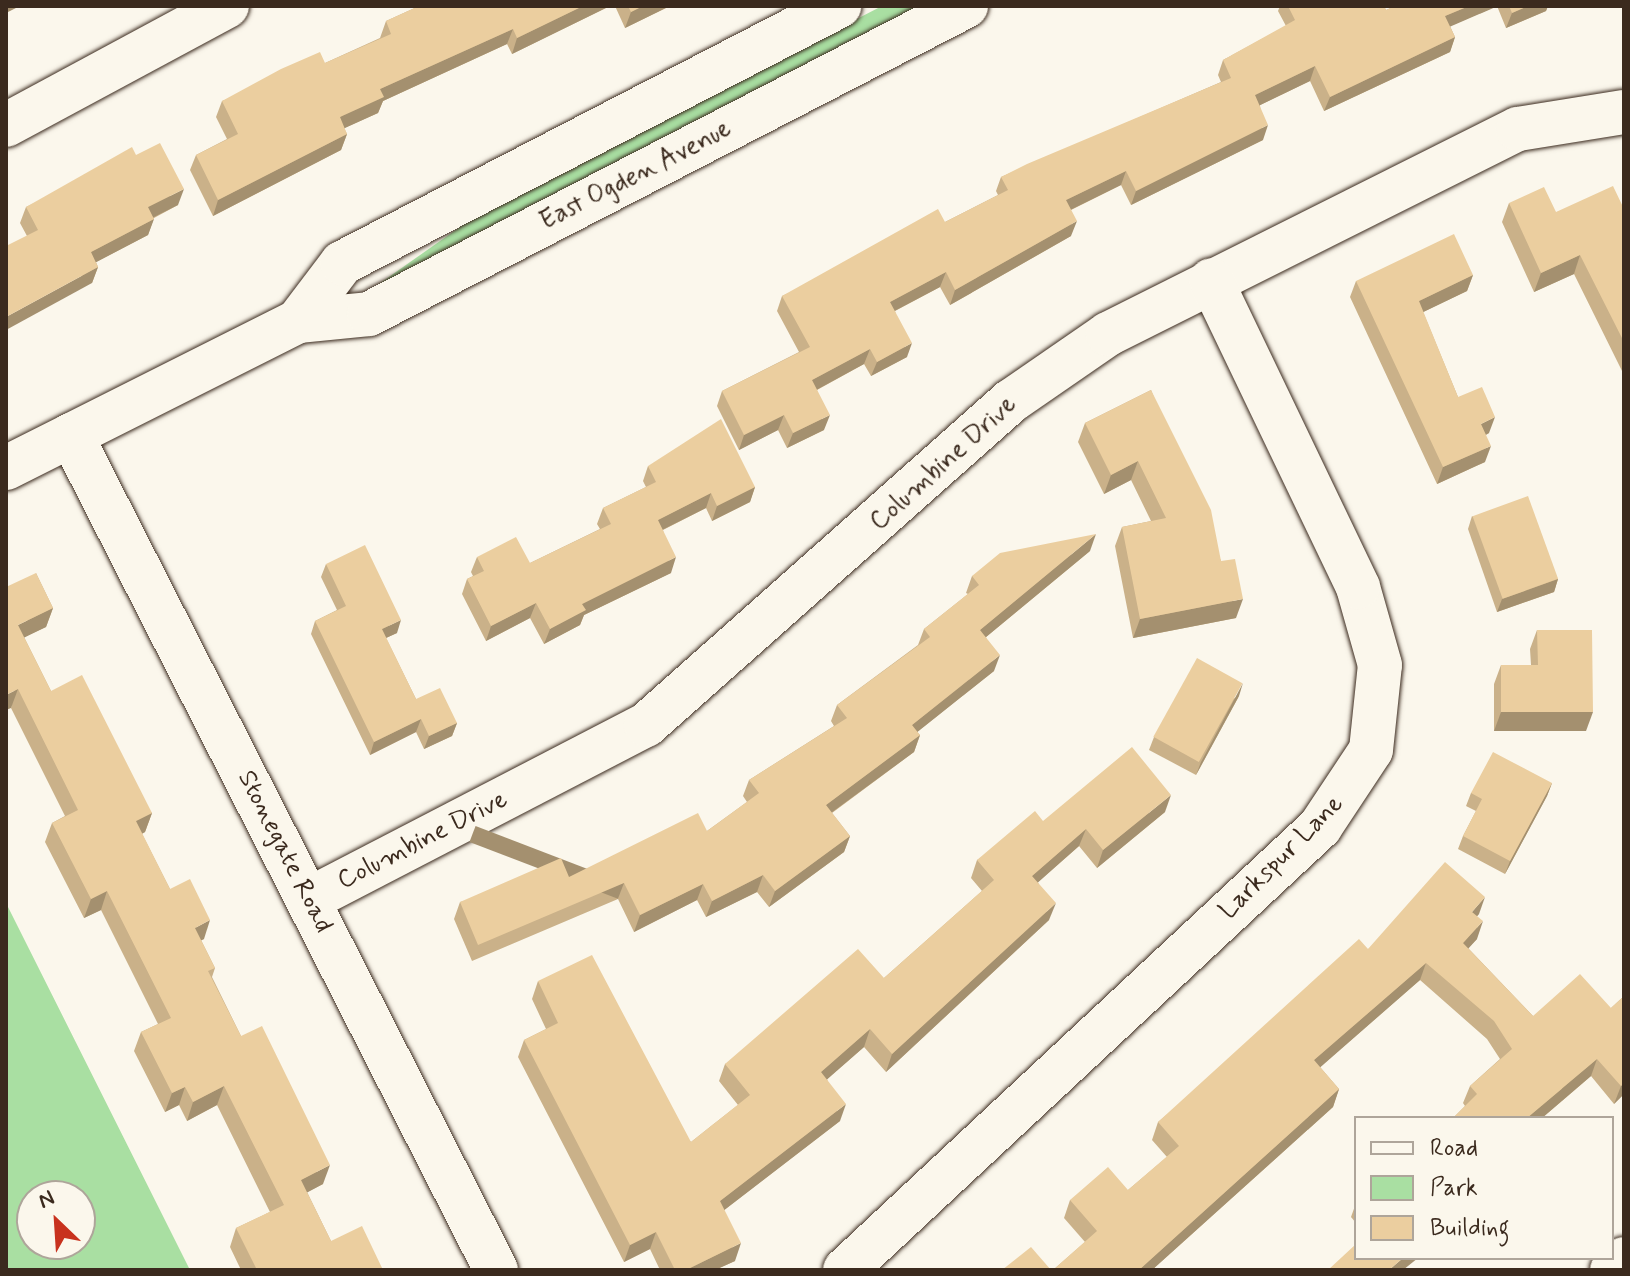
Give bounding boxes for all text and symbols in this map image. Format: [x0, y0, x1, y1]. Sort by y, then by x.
street label: East Ogden Avenue [533, 113, 739, 239]
street label: Columbine Drive [865, 391, 1023, 537]
street label: Stonegate Road [231, 767, 337, 937]
street label: Columbine Drive [334, 785, 512, 897]
street label: Larkspur Lane [1213, 789, 1351, 927]
legend [1354, 1116, 1614, 1260]
text: Road [1430, 1133, 1478, 1164]
text: Park [1430, 1173, 1478, 1204]
north arrow [16, 1180, 96, 1260]
text: N [34, 1184, 59, 1216]
text: Building [1430, 1213, 1510, 1244]

